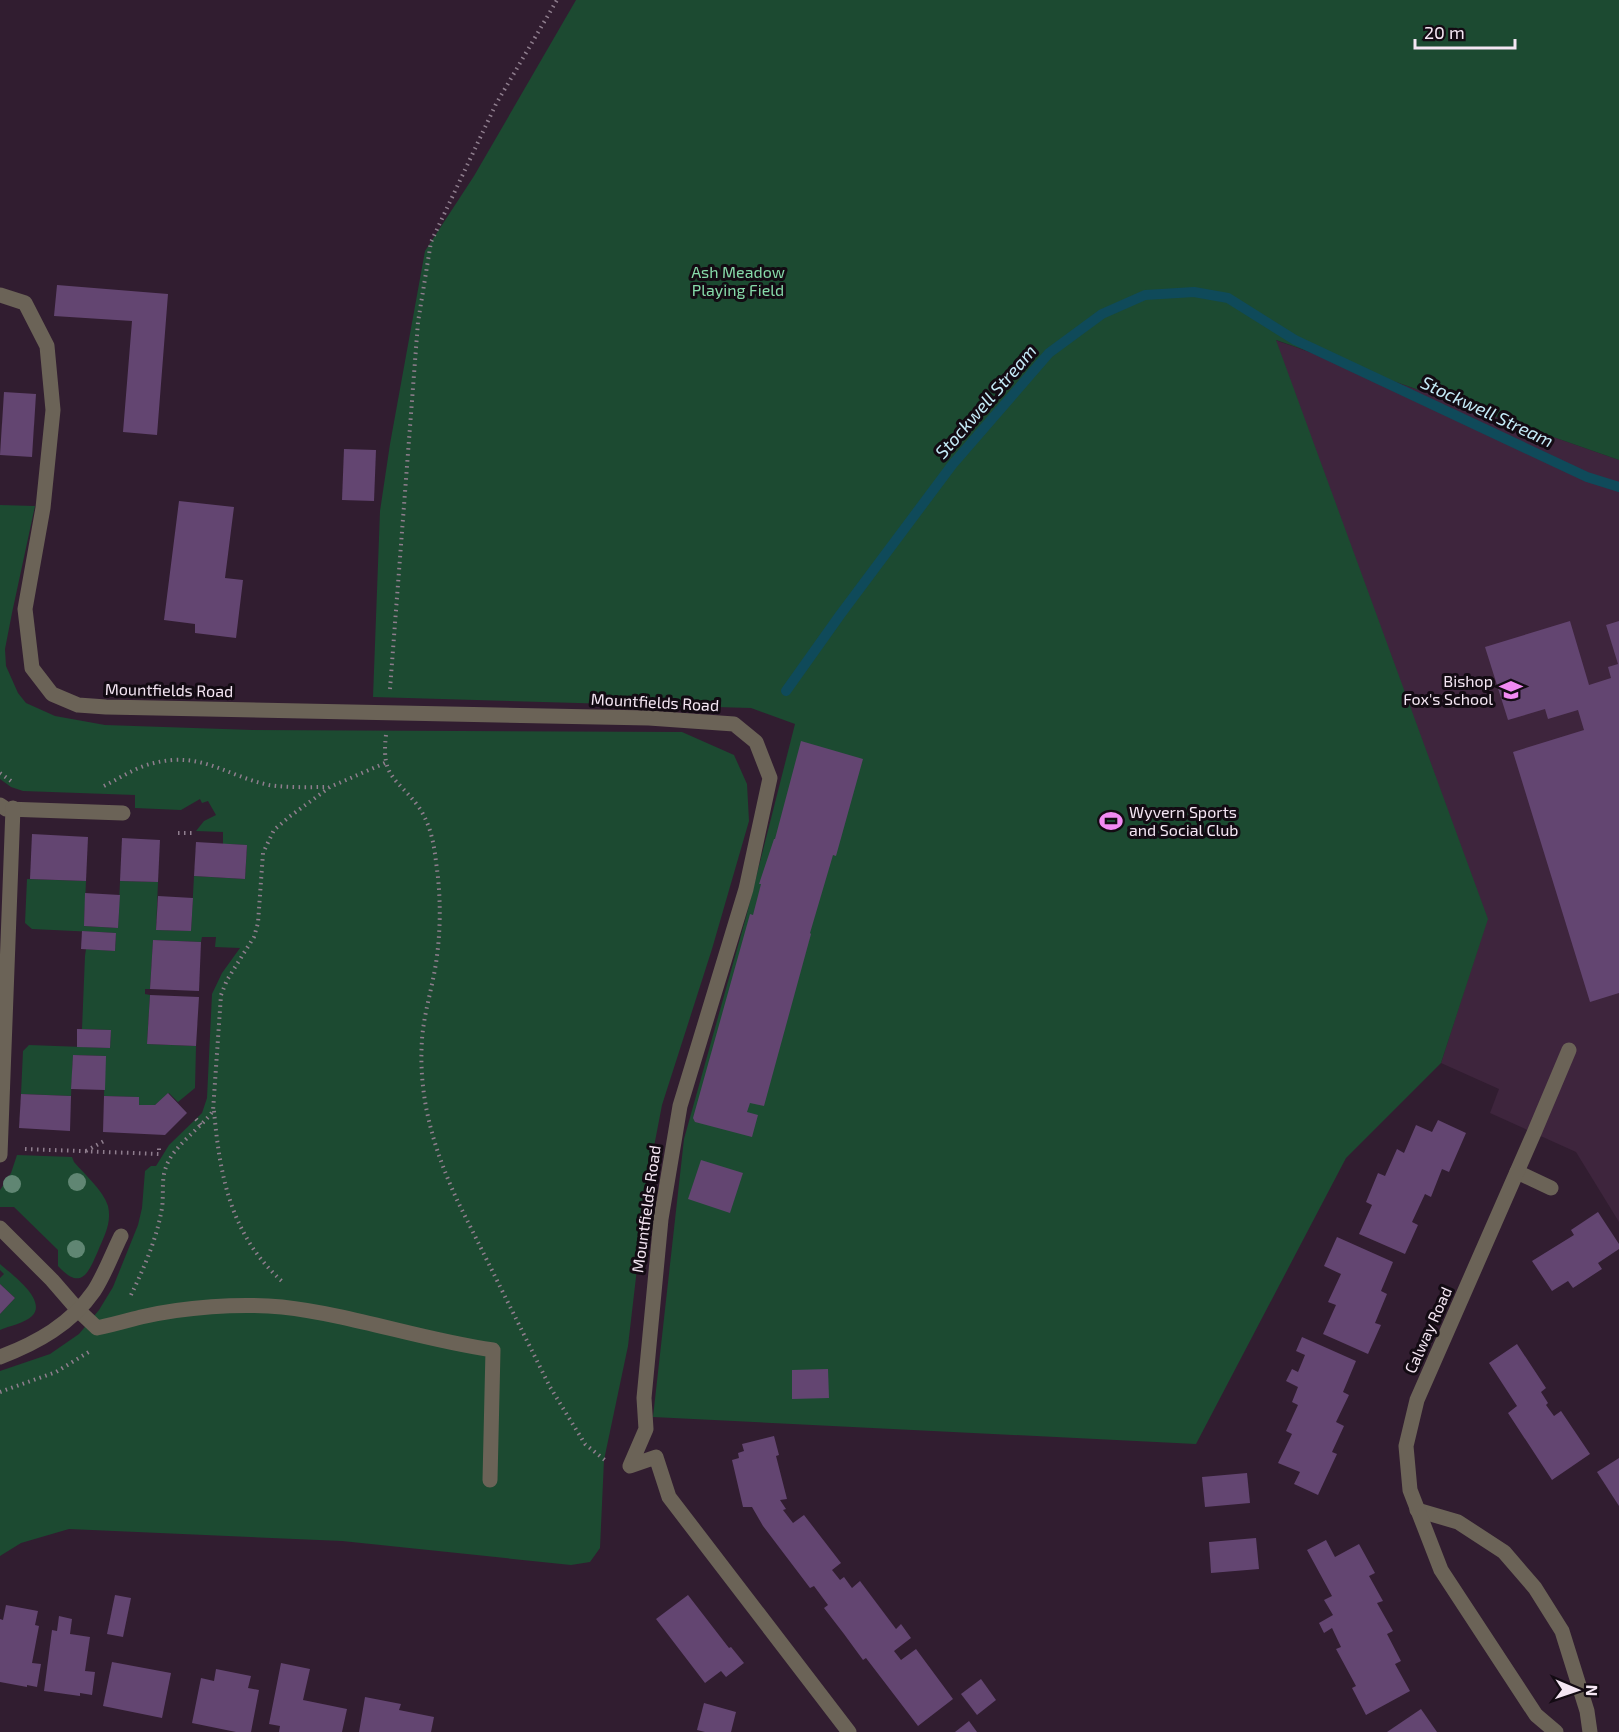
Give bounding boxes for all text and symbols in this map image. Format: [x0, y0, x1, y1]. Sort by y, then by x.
scale bar [1415, 12, 1516, 50]
text: 20 m [1424, 21, 1465, 43]
park label: Ash Meadow Playing Field [691, 262, 785, 299]
water label: Stockwell Stream [930, 340, 1041, 463]
water label: Stockwell Stream [1418, 371, 1557, 451]
place label: Bishop Fox's School [1403, 671, 1493, 708]
school or university icon: Bishop Fox's School [1498, 677, 1524, 703]
street label: Mountfields Road [105, 679, 233, 700]
street label: Mountfields Road [590, 689, 720, 714]
place label: Wyvern Sports and Social Club [1129, 802, 1239, 839]
sports icon: Wyvern Sports and Social Club [1098, 808, 1124, 834]
street label: Mountfields Road [627, 1144, 664, 1274]
street label: Calway Road [1400, 1284, 1455, 1376]
north arrow [1547, 1660, 1607, 1720]
text: N [1583, 1684, 1602, 1697]

